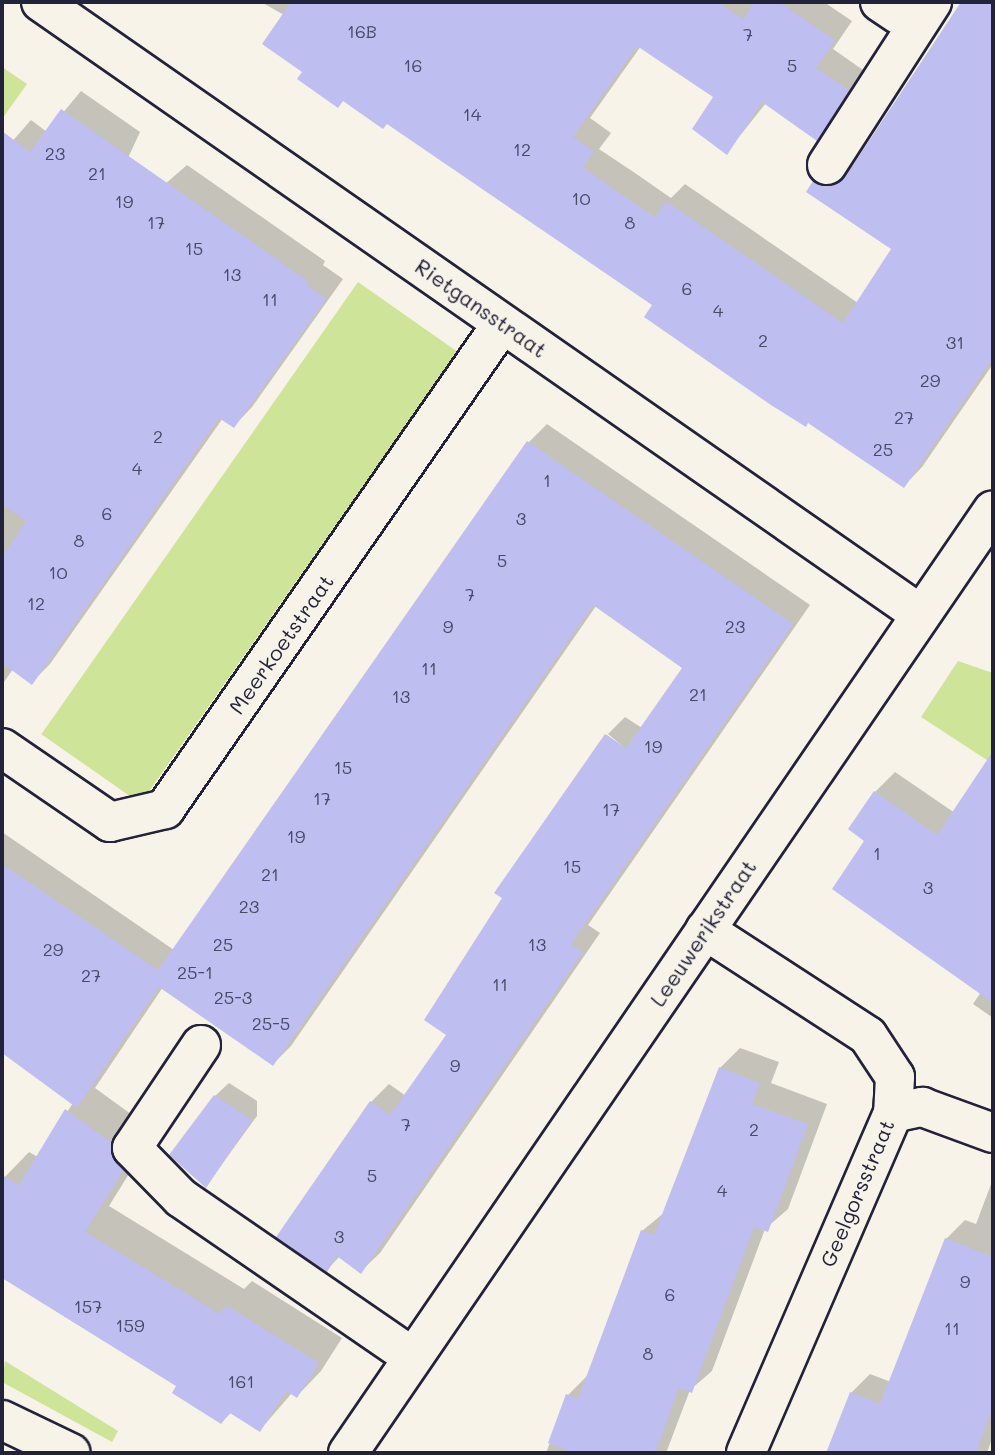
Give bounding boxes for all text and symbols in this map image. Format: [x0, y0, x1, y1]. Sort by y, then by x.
house number: 16B [347, 20, 377, 42]
house number: 7 [743, 23, 753, 45]
house number: 16 [404, 54, 422, 76]
house number: 5 [787, 54, 797, 76]
house number: 14 [463, 103, 481, 125]
house number: 12 [513, 138, 531, 160]
house number: 23 [45, 142, 65, 164]
house number: 21 [88, 162, 106, 184]
house number: 10 [571, 187, 591, 209]
house number: 19 [115, 190, 133, 212]
house number: 17 [147, 211, 165, 233]
house number: 8 [625, 211, 635, 233]
house number: 15 [185, 237, 203, 259]
street label: Rietgansstraat [410, 253, 552, 363]
house number: 13 [223, 263, 241, 285]
house number: 6 [682, 277, 692, 299]
house number: 11 [262, 288, 278, 310]
house number: 4 [713, 299, 723, 321]
house number: 2 [758, 329, 768, 351]
house number: 31 [946, 331, 964, 353]
house number: 29 [920, 369, 940, 391]
house number: 27 [894, 406, 914, 428]
house number: 2 [153, 425, 163, 447]
house number: 25 [873, 438, 893, 460]
house number: 4 [132, 457, 142, 479]
house number: 1 [543, 469, 551, 491]
house number: 6 [102, 502, 112, 524]
house number: 3 [516, 507, 526, 529]
house number: 8 [74, 529, 84, 551]
house number: 5 [497, 549, 507, 571]
house number: 10 [48, 561, 68, 583]
street label: Meerkoetstraat [223, 569, 339, 719]
house number: 7 [465, 583, 475, 605]
house number: 12 [27, 592, 45, 614]
house number: 9 [443, 615, 453, 637]
house number: 23 [725, 615, 745, 637]
house number: 11 [421, 657, 437, 679]
house number: 21 [689, 683, 707, 705]
house number: 13 [392, 685, 410, 707]
house number: 19 [644, 735, 662, 757]
house number: 15 [334, 756, 352, 778]
house number: 17 [313, 787, 331, 809]
house number: 17 [602, 798, 620, 820]
house number: 19 [287, 825, 305, 847]
house number: 1 [873, 842, 881, 864]
house number: 15 [563, 855, 581, 877]
street label: Leeuwerikstraat [645, 855, 761, 1011]
house number: 21 [261, 863, 279, 885]
house number: 3 [923, 876, 933, 898]
house number: 23 [239, 895, 259, 917]
house number: 25 [213, 933, 233, 955]
house number: 13 [528, 933, 546, 955]
house number: 29 [43, 938, 63, 960]
house number: 25-1 [177, 961, 213, 983]
house number: 27 [81, 964, 101, 986]
house number: 11 [492, 973, 508, 995]
house number: 25-3 [214, 986, 252, 1008]
house number: 25-5 [252, 1012, 290, 1034]
house number: 9 [450, 1054, 460, 1076]
house number: 7 [401, 1113, 411, 1135]
street label: Geelgorsstraat [815, 1116, 899, 1270]
house number: 2 [749, 1118, 759, 1140]
house number: 5 [367, 1164, 377, 1186]
house number: 4 [717, 1179, 727, 1201]
house number: 3 [334, 1225, 344, 1247]
house number: 9 [960, 1270, 970, 1292]
house number: 6 [665, 1283, 675, 1305]
house number: 157 [74, 1295, 102, 1317]
house number: 159 [115, 1314, 145, 1336]
house number: 11 [944, 1317, 960, 1339]
house number: 8 [643, 1342, 653, 1364]
house number: 161 [228, 1370, 254, 1392]

